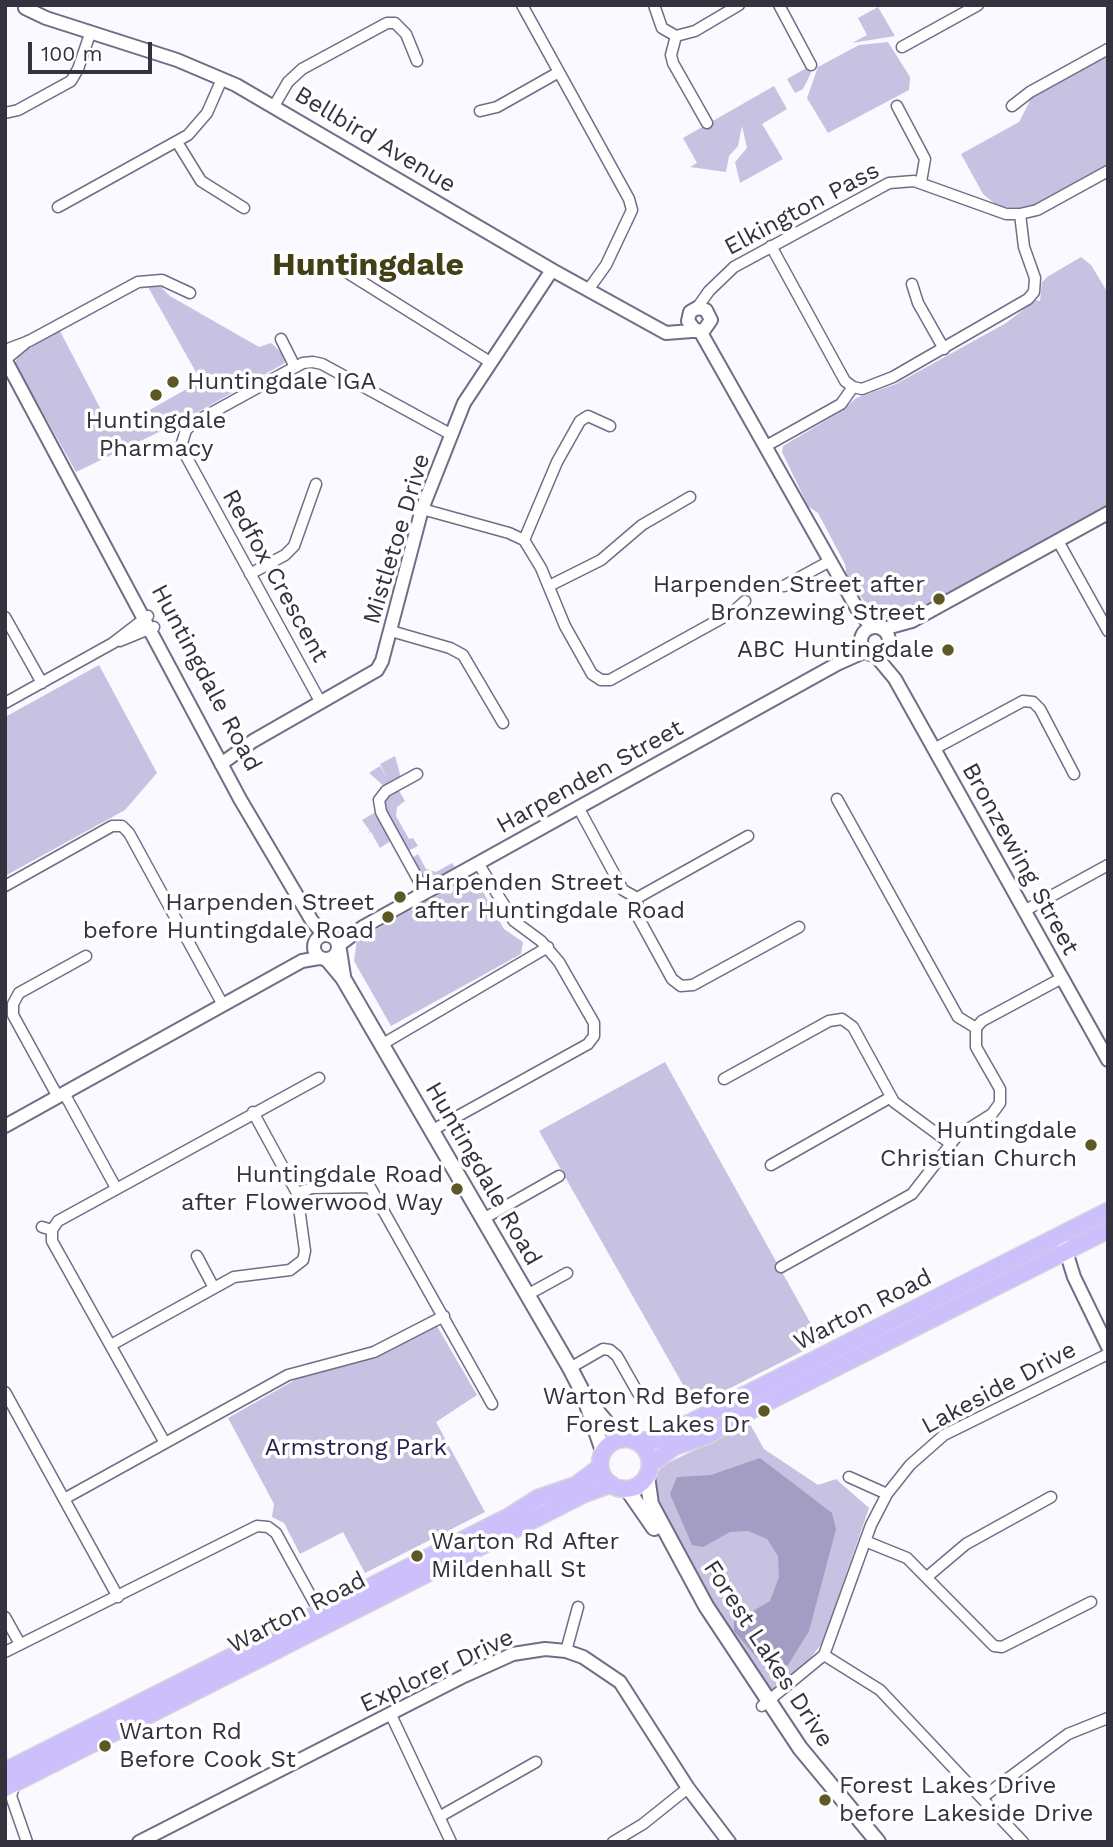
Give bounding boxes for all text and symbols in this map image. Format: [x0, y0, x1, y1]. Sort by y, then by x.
scale bar [32, 28, 156, 72]
text: 100 m [41, 41, 103, 66]
street label: Bellbird Avenue [289, 80, 461, 200]
street label: Elkington Pass [720, 156, 884, 262]
district label: Huntingdale [272, 247, 464, 285]
place label: Huntingdale IGA [187, 368, 376, 396]
marker: Huntingdale IGA [165, 374, 181, 390]
marker: Huntingdale Pharmacy [148, 387, 164, 403]
place label: Huntingdale Pharmacy [86, 407, 226, 463]
street label: Mistletoe Drive [357, 450, 437, 628]
street label: Redfox Crescent [216, 485, 334, 667]
place label: Harpenden Street after Bronzewing Street [653, 571, 925, 627]
street label: Huntingdale Road [145, 580, 267, 776]
marker: Harpenden Street after Bronzewing Street [931, 591, 947, 607]
place label: ABC Huntingdale [737, 636, 934, 664]
marker: ABC Huntingdale [940, 642, 956, 658]
street label: Harpenden Street [492, 714, 688, 840]
street label: Bronzewing Street [955, 758, 1085, 960]
place label: Harpenden Street after Huntingdale Road [414, 869, 685, 925]
place label: Harpenden Street before Huntingdale Road [83, 889, 374, 945]
marker: Harpenden Street after Huntingdale Road [392, 889, 408, 905]
marker: Harpenden Street before Huntingdale Road [380, 909, 396, 925]
street label: Huntingdale Road [419, 1077, 547, 1271]
place label: Huntingdale Christian Church [880, 1117, 1077, 1173]
marker: Huntingdale Christian Church [1083, 1137, 1099, 1153]
place label: Huntingdale Road after Flowerwood Way [181, 1161, 443, 1217]
marker: Huntingdale Road after Flowerwood Way [449, 1181, 465, 1197]
street label: Warton Road [789, 1263, 937, 1357]
street label: Lakeside Drive [917, 1335, 1081, 1441]
place label: Warton Rd Before Forest Lakes Dr [543, 1383, 750, 1439]
marker: Warton Rd Before Forest Lakes Dr [756, 1403, 772, 1419]
park label: Armstrong Park [265, 1434, 447, 1462]
place label: Warton Rd After Mildenhall St [431, 1528, 619, 1584]
marker: Warton Rd After Mildenhall St [409, 1548, 425, 1564]
street label: Forest Lakes Drive [697, 1555, 839, 1753]
street label: Warton Road [223, 1566, 371, 1660]
street label: Explorer Drive [356, 1623, 518, 1719]
place label: Warton Rd Before Cook St [119, 1718, 296, 1774]
marker: Warton Rd Before Cook St [97, 1738, 113, 1754]
place label: Forest Lakes Drive before Lakeside Drive [839, 1772, 1093, 1828]
marker: Forest Lakes Drive before Lakeside Drive [817, 1792, 833, 1808]

